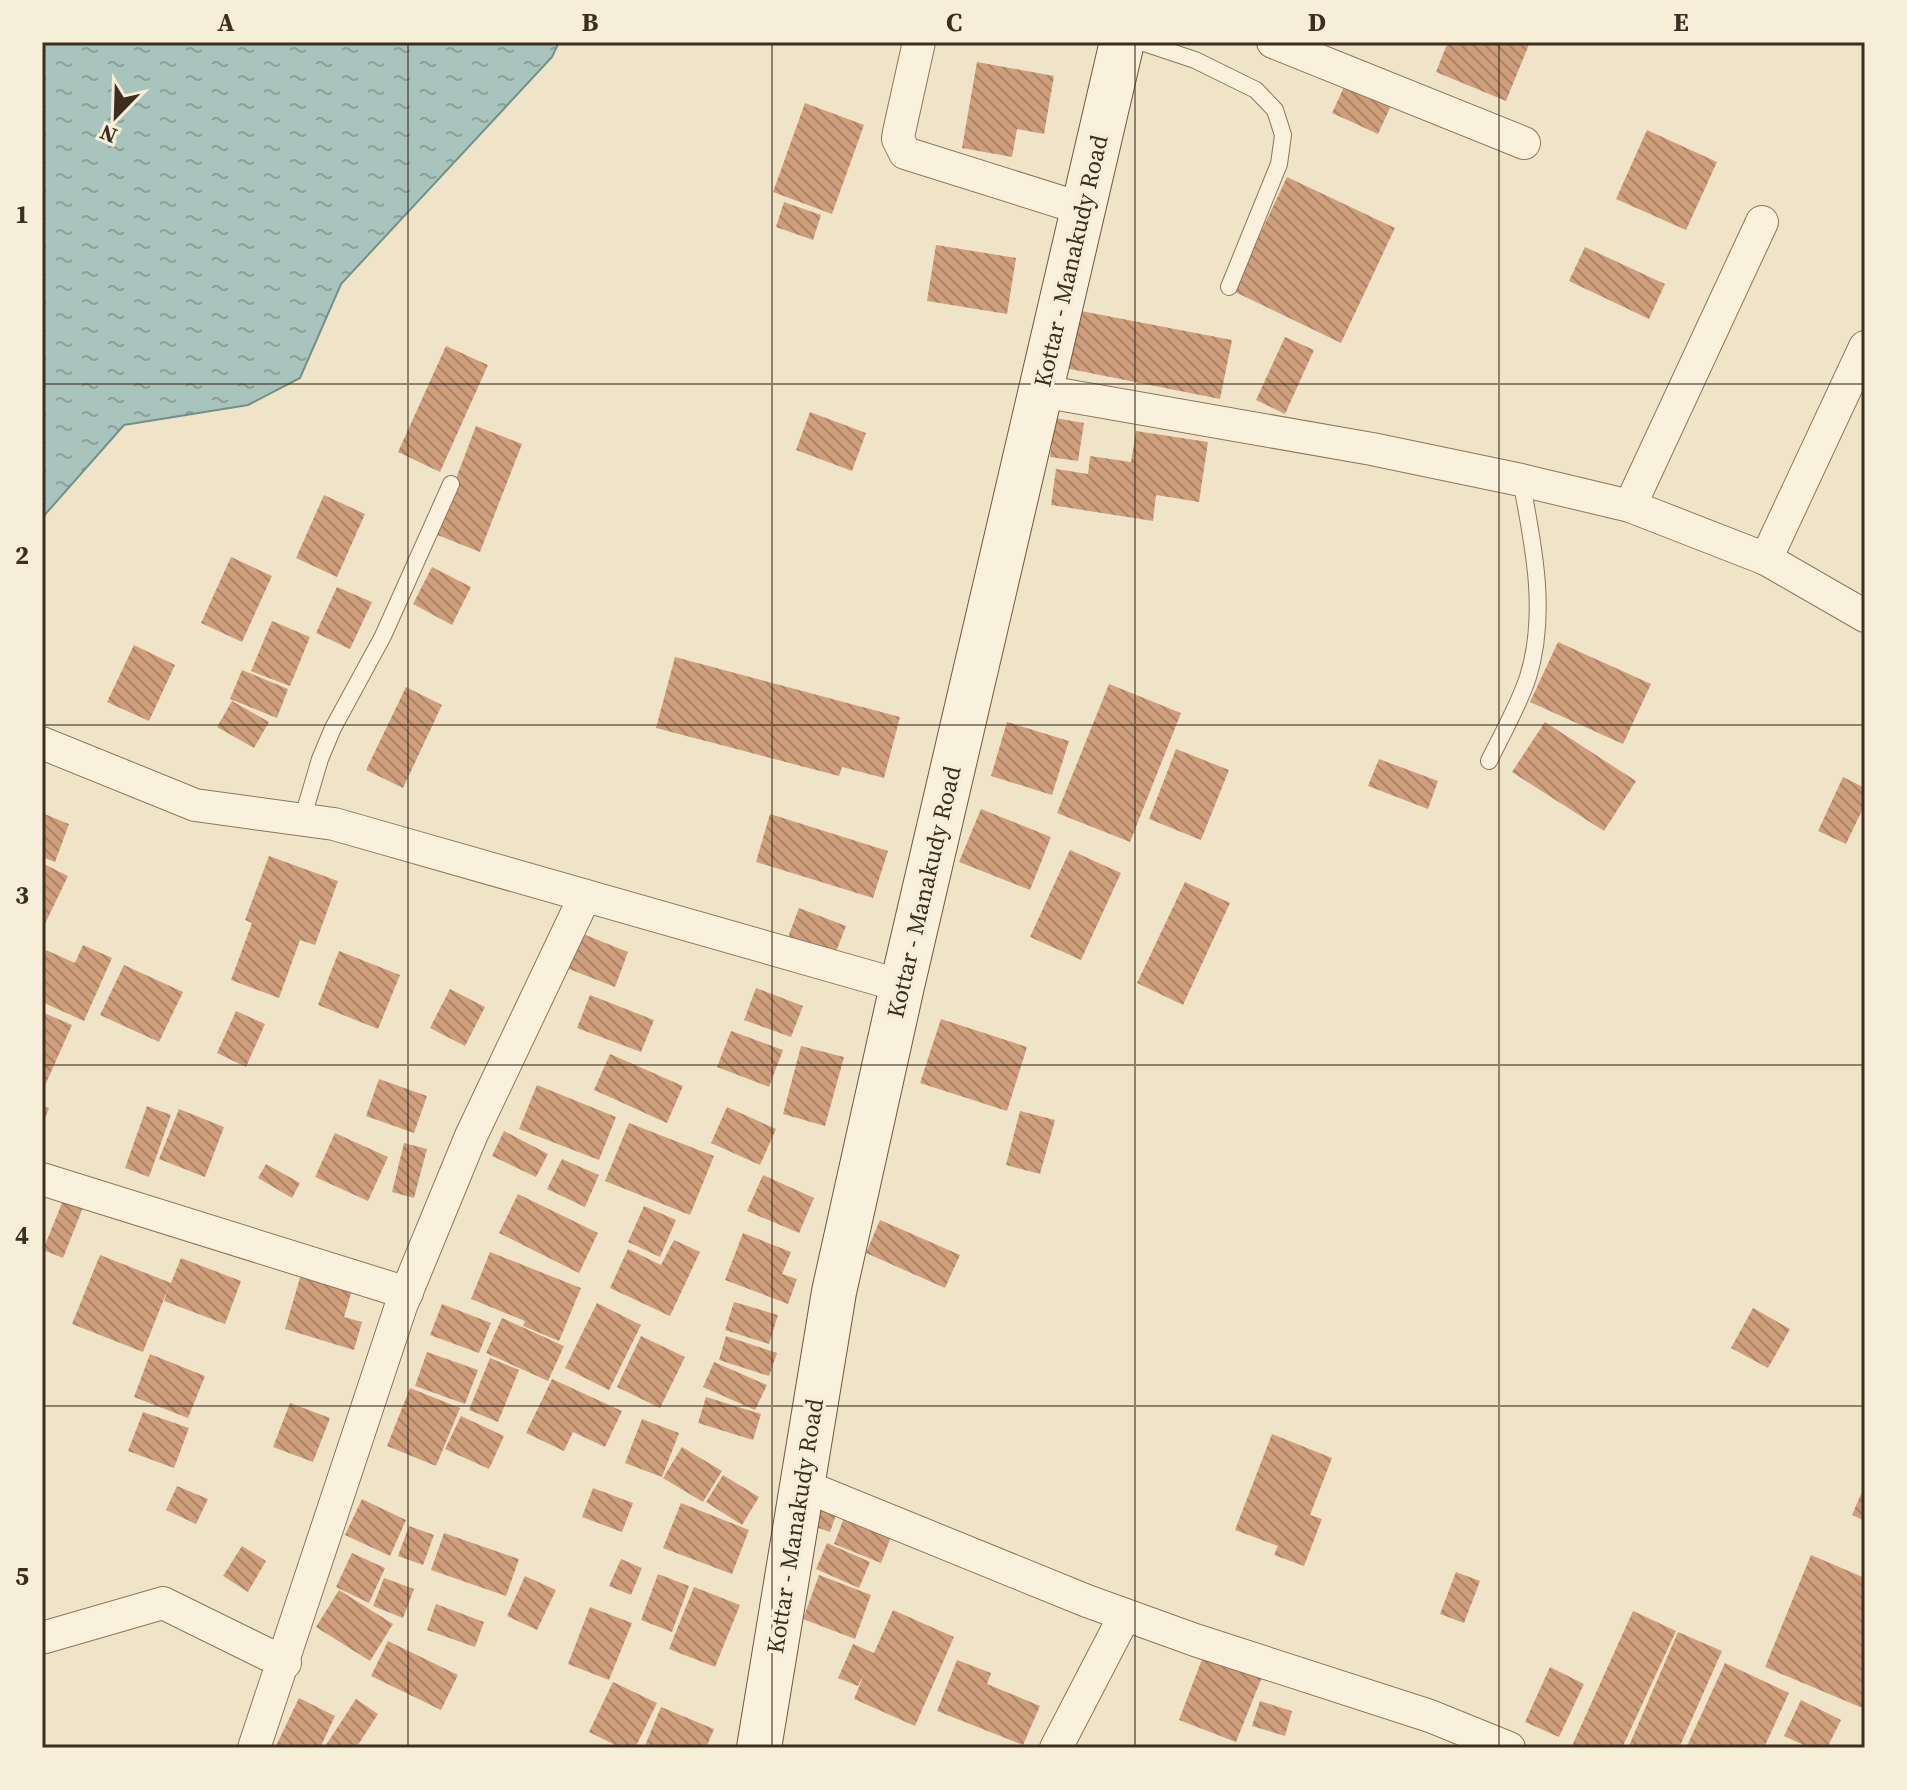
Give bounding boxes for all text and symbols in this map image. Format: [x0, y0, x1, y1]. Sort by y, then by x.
text: A [217, 4, 235, 40]
text: B [582, 4, 599, 40]
text: C [946, 4, 962, 40]
text: D [1308, 4, 1326, 40]
text: E [1673, 4, 1689, 40]
north arrow [76, 76, 156, 156]
text: N [95, 117, 121, 151]
street label: Kottar - Manakudy Road [1025, 131, 1116, 390]
text: 1 [15, 196, 29, 232]
text: 2 [15, 537, 29, 573]
street label: Kottar - Manakudy Road [878, 762, 969, 1021]
text: 3 [15, 877, 29, 913]
text: 4 [15, 1217, 29, 1253]
street label: Kottar - Manakudy Road [758, 1396, 831, 1656]
text: 5 [15, 1558, 29, 1594]

